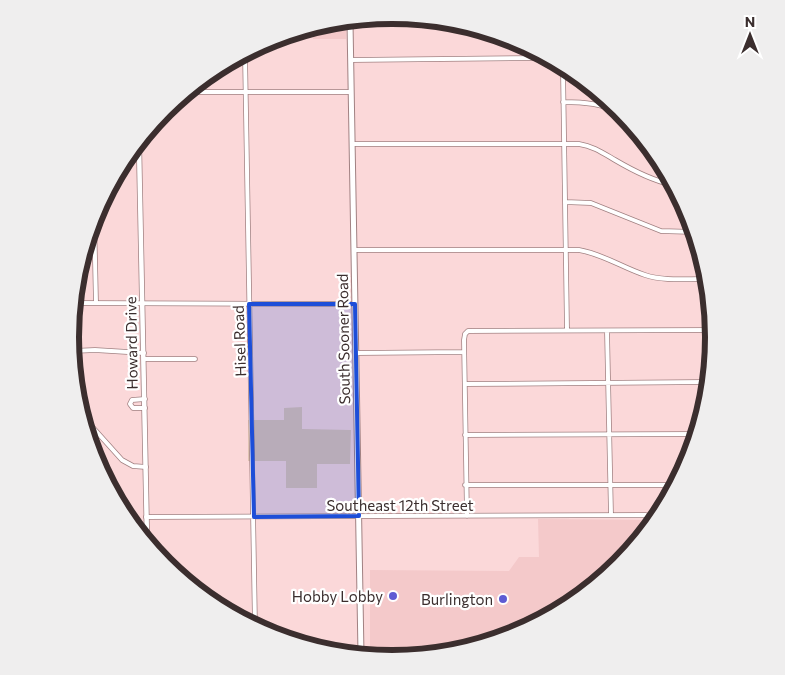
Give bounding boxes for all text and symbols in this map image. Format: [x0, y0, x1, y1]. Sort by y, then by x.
north arrow [725, 10, 775, 60]
text: N [745, 13, 755, 30]
street label: South Sooner Road [333, 273, 353, 405]
street label: Howard Drive [121, 296, 141, 390]
street label: Hisel Road [229, 305, 249, 377]
street label: Southeast 12th Street [326, 496, 474, 514]
place label: Hobby Lobby [292, 587, 383, 605]
marker: Hobby Lobby [387, 590, 399, 602]
place label: Burlington [421, 590, 493, 608]
marker: Burlington [497, 593, 509, 605]

